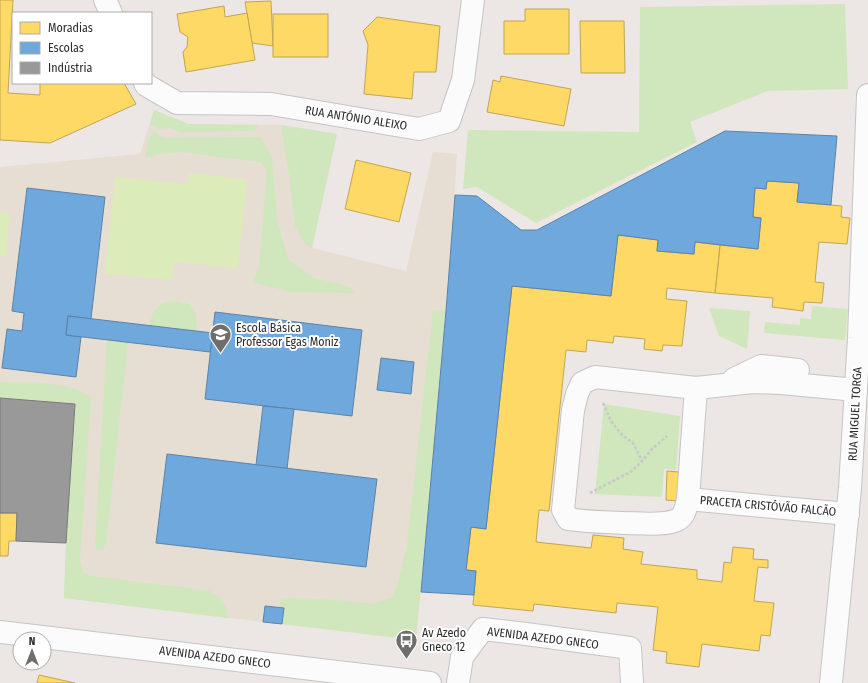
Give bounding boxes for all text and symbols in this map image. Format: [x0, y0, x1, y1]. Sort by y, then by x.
legend [12, 12, 152, 84]
text: Moradias [48, 21, 93, 35]
text: Escolas [48, 41, 84, 55]
text: Indústria [48, 61, 92, 75]
street label: RUA ANTÓNIO ALEIXO [304, 102, 408, 133]
place label: Escola Básica Professor Egas Moniz [236, 321, 339, 349]
school or university icon: Escola Básica Professor Egas Moniz [208, 322, 234, 355]
street label: RUA MIGUEL TORGA [846, 366, 864, 461]
street label: PRACETA CRISTÓVÃO FALCÃO [699, 492, 837, 519]
street label: AVENIDA AZEDO GNECO [486, 624, 600, 652]
place label: Av Azedo Gneco 12 [422, 626, 466, 654]
bus stop icon: Av Azedo Gneco 12 [393, 627, 419, 660]
north arrow [12, 631, 52, 671]
text: N [29, 635, 35, 648]
street label: AVENIDA AZEDO GNECO [158, 643, 272, 671]

